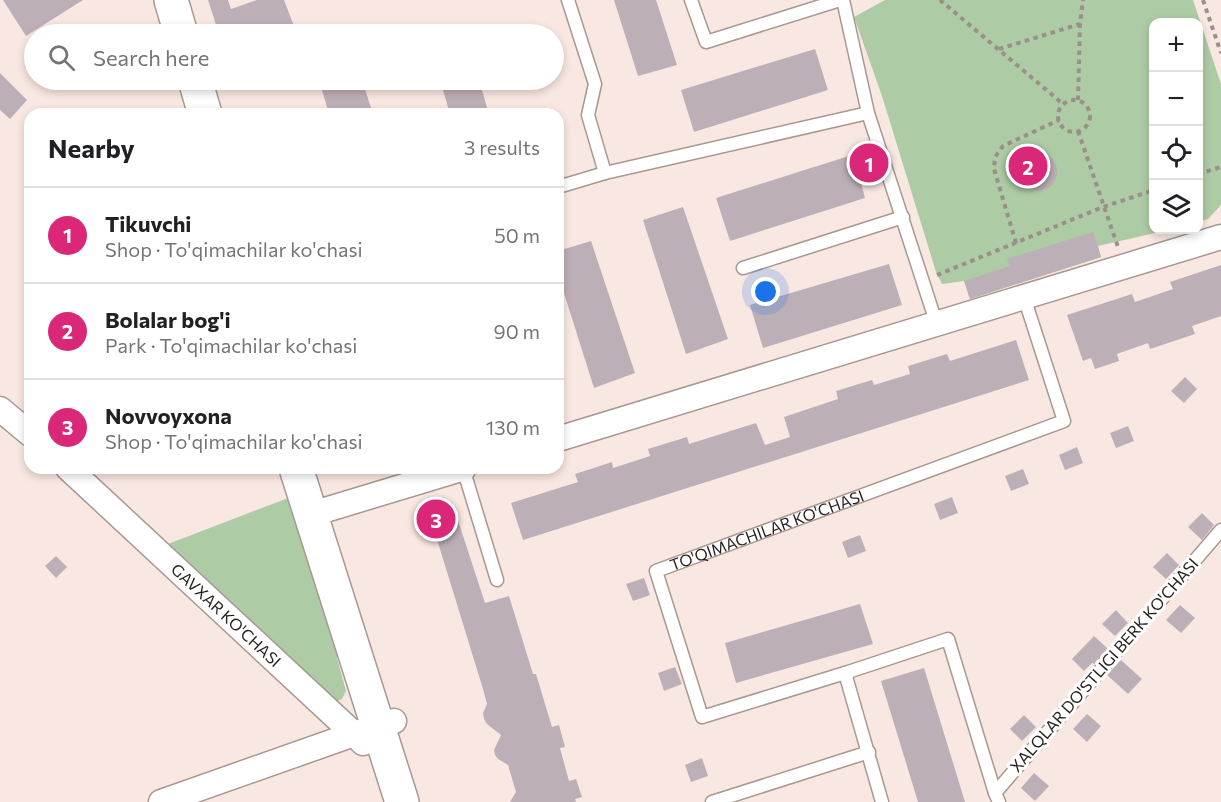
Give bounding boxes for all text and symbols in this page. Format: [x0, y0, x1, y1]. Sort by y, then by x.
map controls [1149, 18, 1203, 234]
button: + [1149, 18, 1203, 72]
search box [24, 24, 564, 90]
icon: search [45, 41, 78, 74]
text: Search here [93, 44, 209, 71]
button: − [1149, 72, 1203, 126]
button: locate [1149, 126, 1203, 180]
text: Nearby [48, 132, 135, 163]
text: 3 results [464, 135, 540, 159]
pin: 1 [850, 140, 888, 186]
pin: 2 [1008, 144, 1048, 188]
button: layers [1149, 180, 1203, 234]
text: Tikuvchi [105, 210, 192, 237]
text: 1 [63, 223, 72, 247]
text: 50 m [494, 223, 540, 247]
text: Shop · To'qimachilar ko'chasi [105, 237, 363, 261]
your location [751, 277, 780, 306]
text: Bolalar bog'i [105, 306, 231, 333]
text: 2 [62, 319, 73, 343]
text: 90 m [494, 319, 540, 343]
text: Park · To'qimachilar ko'chasi [105, 333, 358, 357]
text: Novvoyxona [105, 402, 232, 429]
text: 3 [62, 415, 73, 439]
text: 130 m [486, 415, 540, 439]
text: Shop · To'qimachilar ko'chasi [105, 429, 363, 453]
street label: TO'QIMACHILAR KO'CHASI [667, 485, 866, 574]
pin: 3 [416, 496, 456, 542]
street label: XALQLAR DO'STLIGI BERK KO'CHASI [1006, 554, 1202, 775]
street label: GAVXAR KO'CHASI [168, 559, 285, 670]

